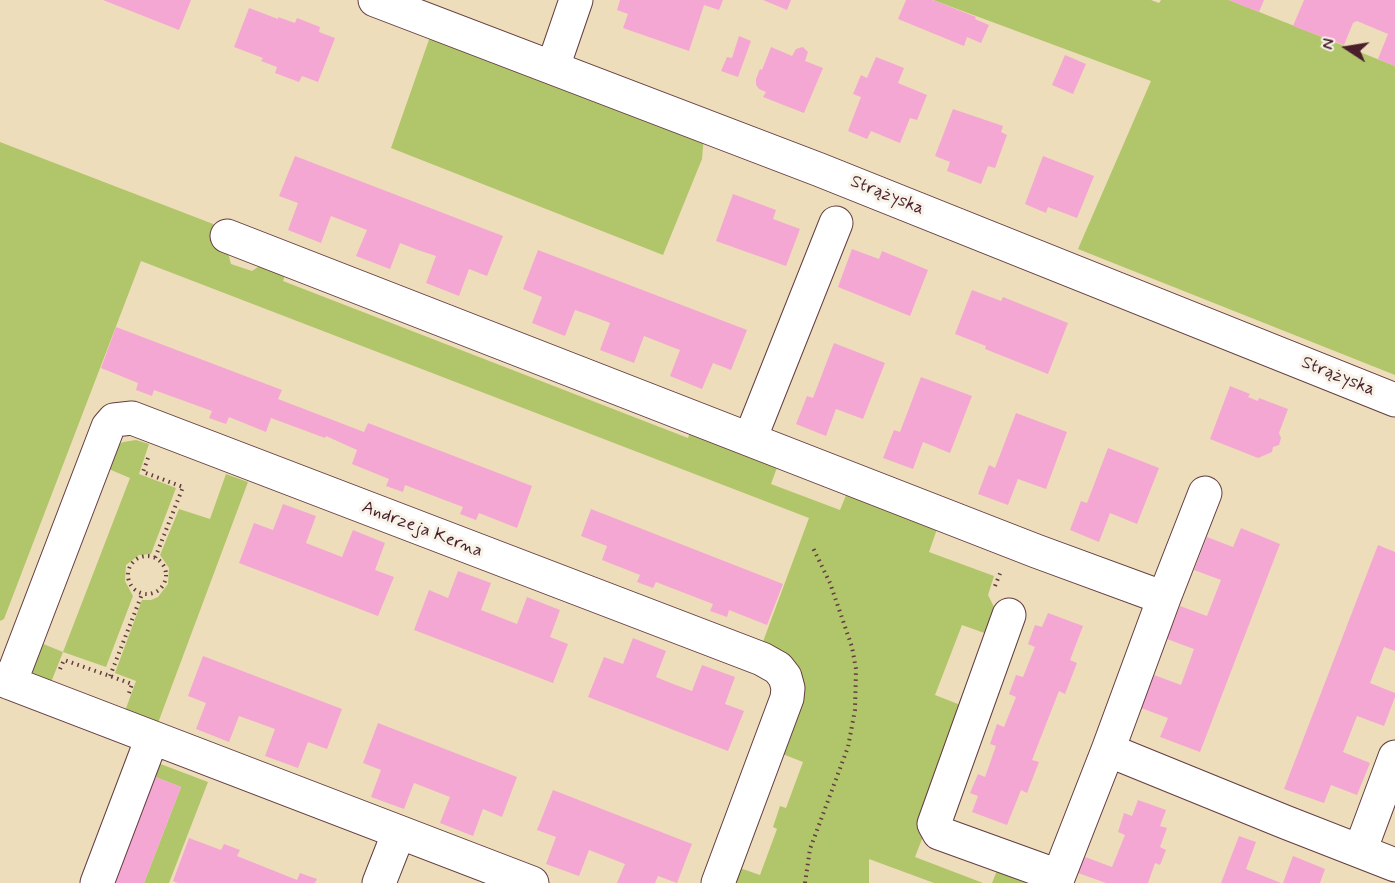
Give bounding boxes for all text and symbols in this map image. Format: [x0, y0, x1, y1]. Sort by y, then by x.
north arrow [1317, 18, 1377, 78]
text: N [1318, 37, 1340, 52]
street label: Strążyska [847, 171, 927, 221]
street label: Strążyska [1298, 352, 1378, 402]
street label: Andrzeja Kerna [359, 497, 485, 563]

